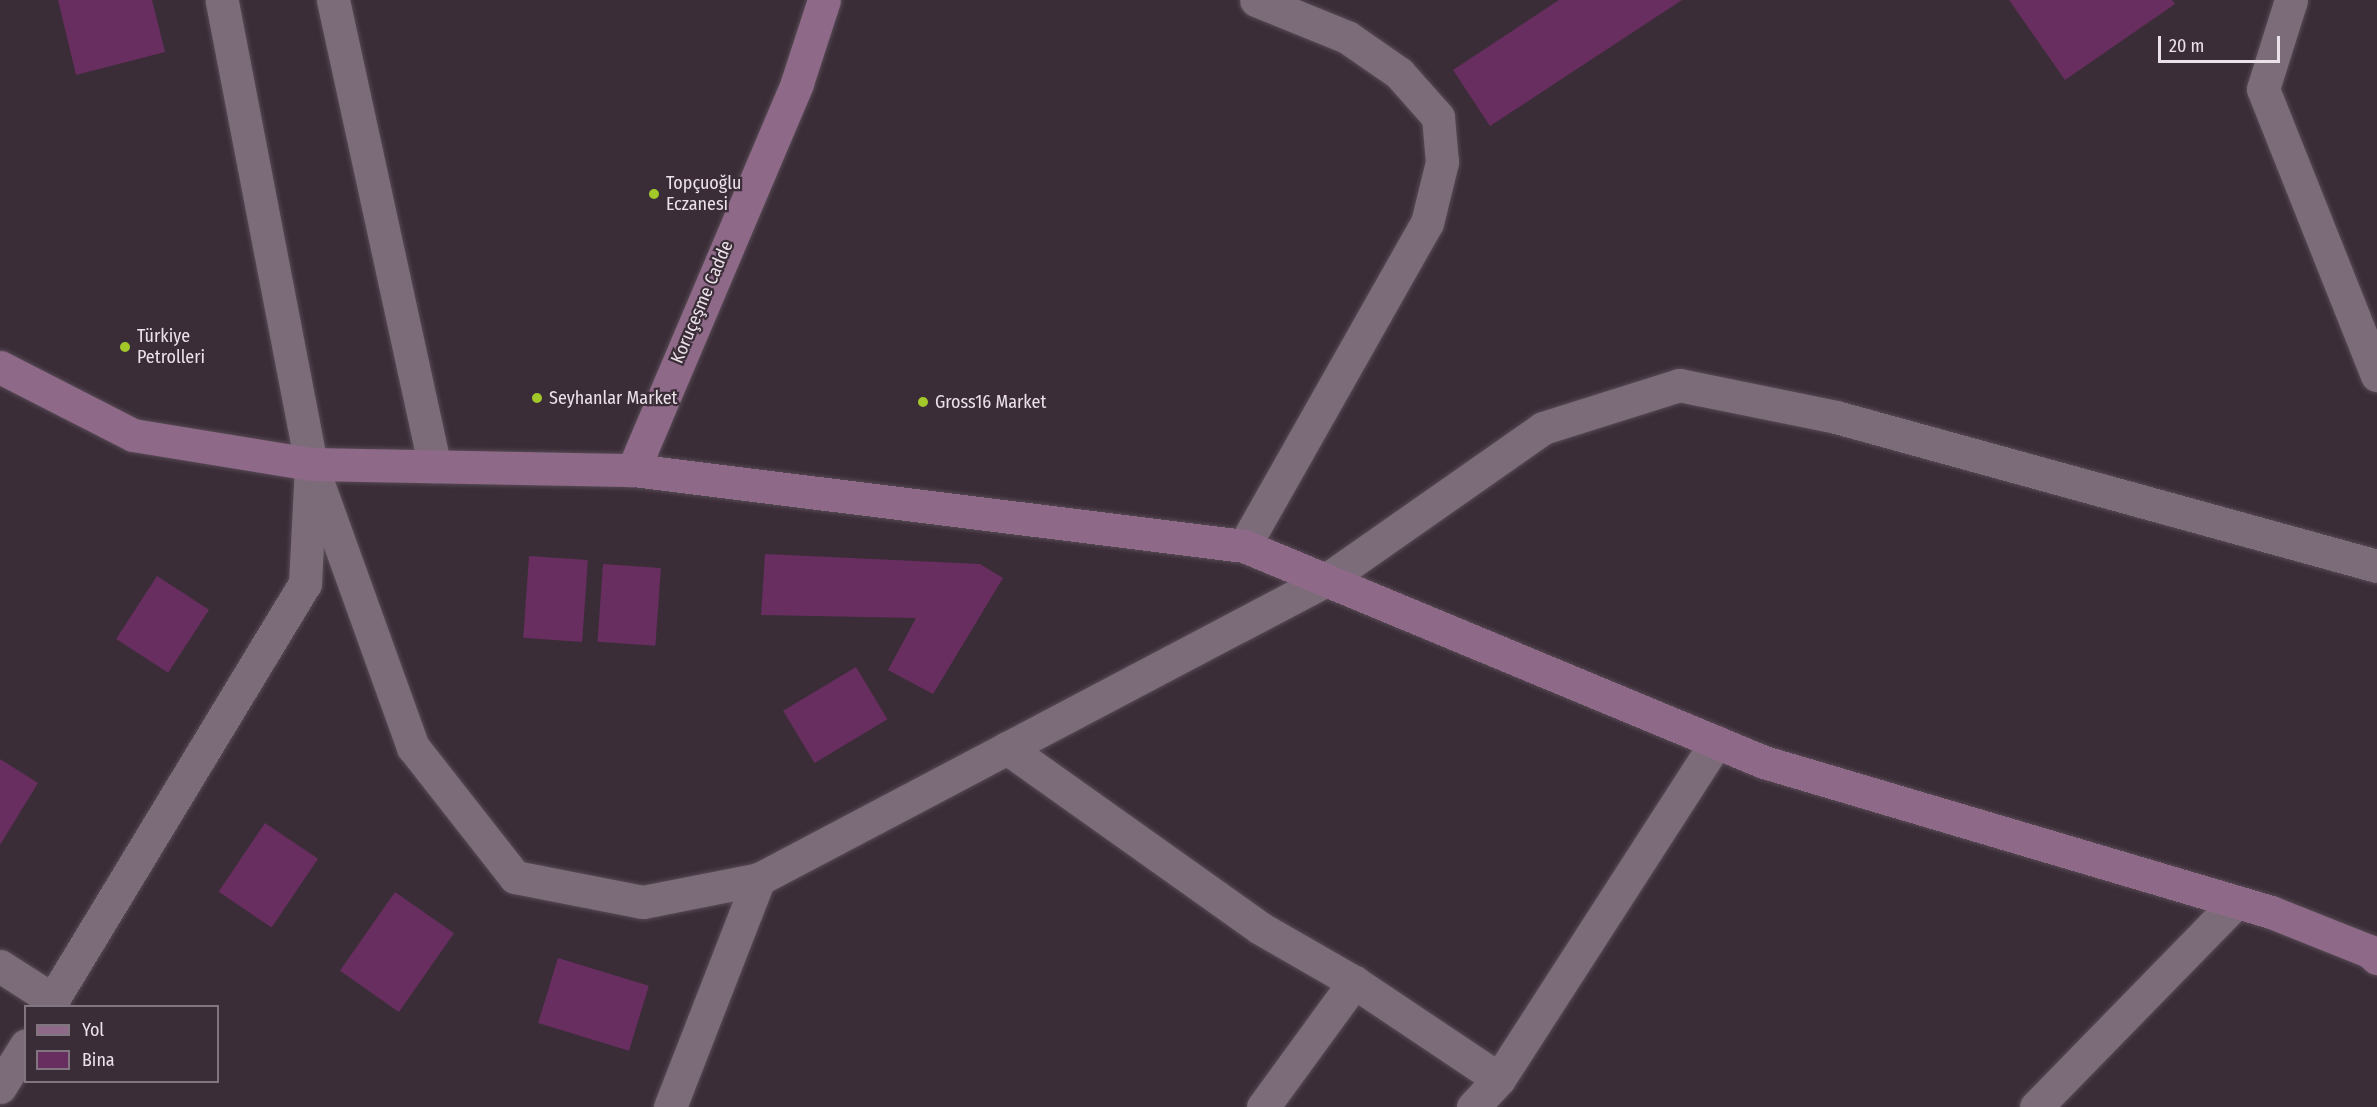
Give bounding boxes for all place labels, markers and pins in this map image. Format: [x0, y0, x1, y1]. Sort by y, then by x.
place label: Topçuoğlu Eczanesi [666, 173, 741, 216]
marker: Topçuoğlu Eczanesi [647, 187, 661, 201]
place label: Türkiye Petrolleri [137, 326, 205, 368]
marker: Türkiye Petrolleri [118, 340, 132, 354]
place label: Seyhanlar Market [549, 387, 677, 409]
marker: Seyhanlar Market [530, 391, 544, 405]
place label: Gross16 Market [935, 391, 1046, 413]
marker: Gross16 Market [916, 395, 930, 409]

